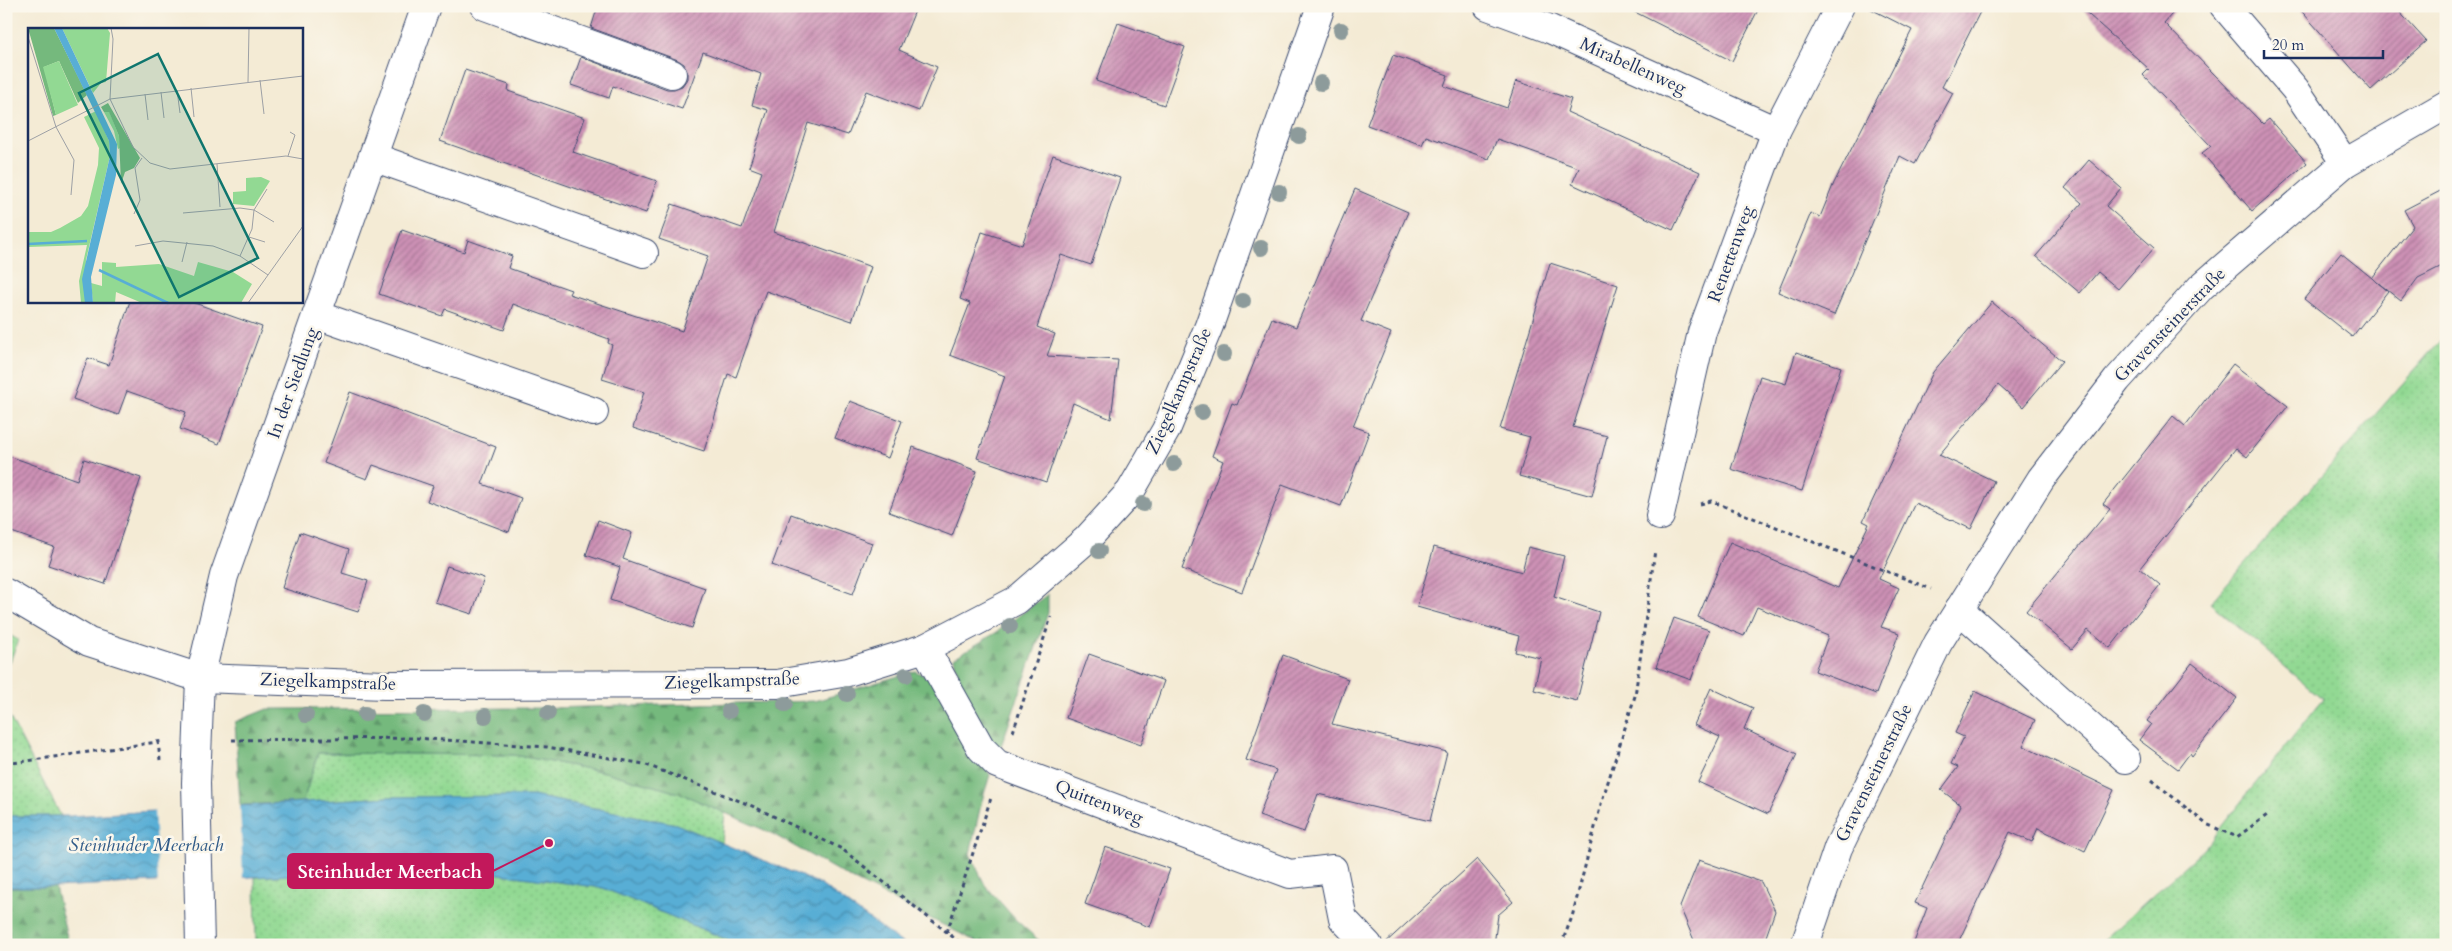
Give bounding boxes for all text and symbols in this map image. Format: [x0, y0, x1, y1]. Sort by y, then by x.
inset map [28, 28, 302, 302]
scale bar [2264, 28, 2383, 60]
street label: Mirabellenweg [1576, 31, 1691, 101]
text: 20 m [2272, 35, 2304, 55]
street label: Renettenweg [1702, 201, 1760, 306]
street label: Gravensteinerstraße [2109, 262, 2231, 388]
street label: In der Siedlung [261, 323, 325, 442]
street label: Ziegelkampstraße [1140, 324, 1218, 458]
street label: Ziegelkampstraße [664, 666, 800, 696]
street label: Ziegelkampstraße [260, 667, 396, 697]
street label: Gravensteinerstraße [1830, 700, 1918, 846]
street label: Quittenweg [1051, 774, 1148, 831]
water label: Steinhuder Meerbach [69, 832, 224, 858]
callout: Steinhuder Meerbach [288, 854, 493, 888]
text: Steinhuder Meerbach [298, 859, 482, 885]

